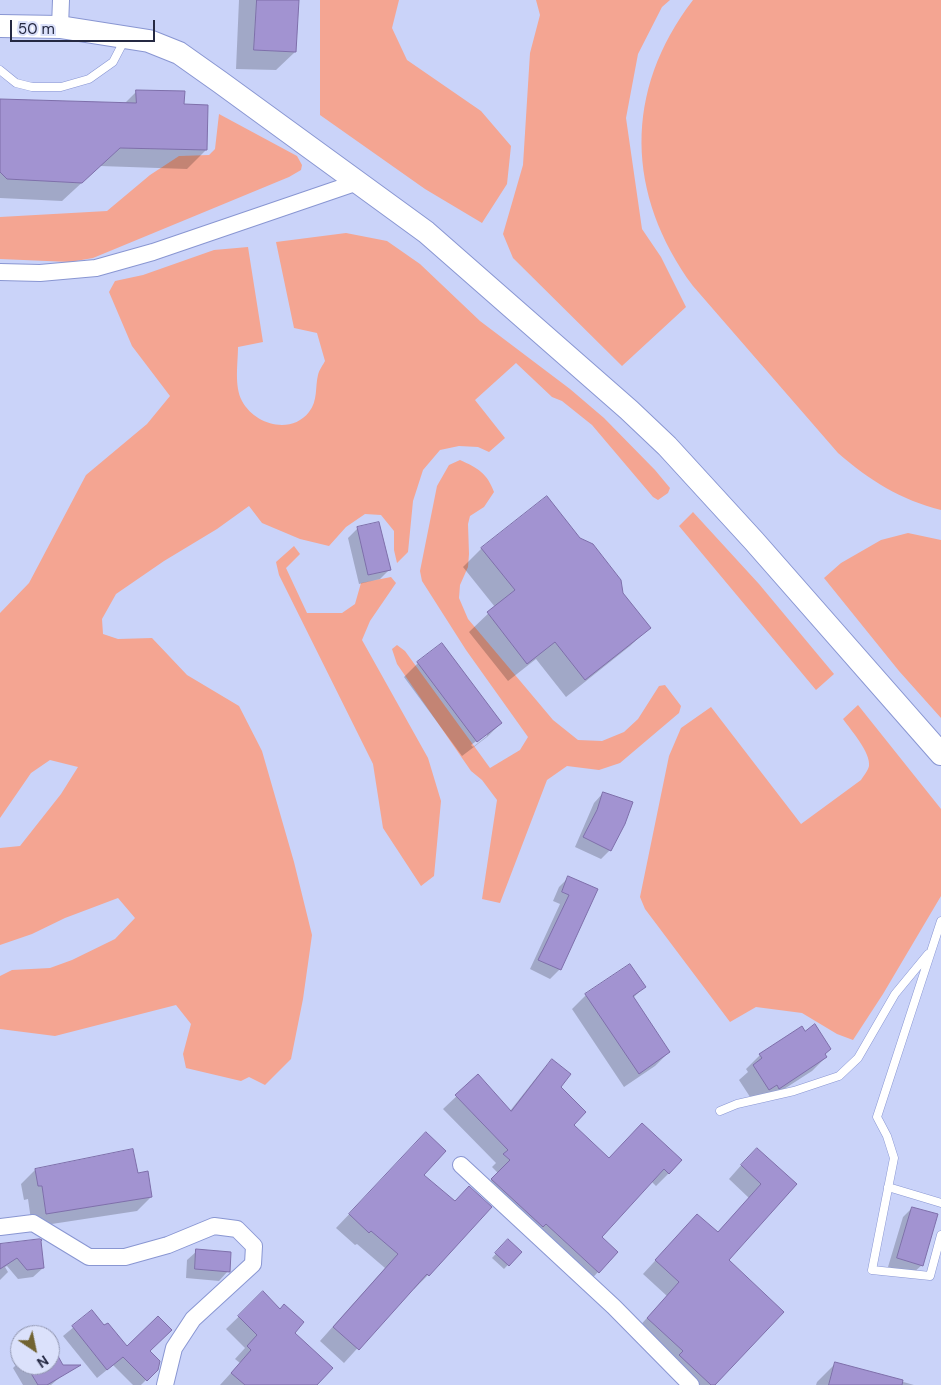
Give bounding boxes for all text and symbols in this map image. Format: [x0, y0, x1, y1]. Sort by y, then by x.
scale bar [12, 10, 158, 42]
text: 50 m [18, 19, 55, 39]
north arrow [10, 1325, 60, 1375]
text: N [34, 1351, 52, 1372]

